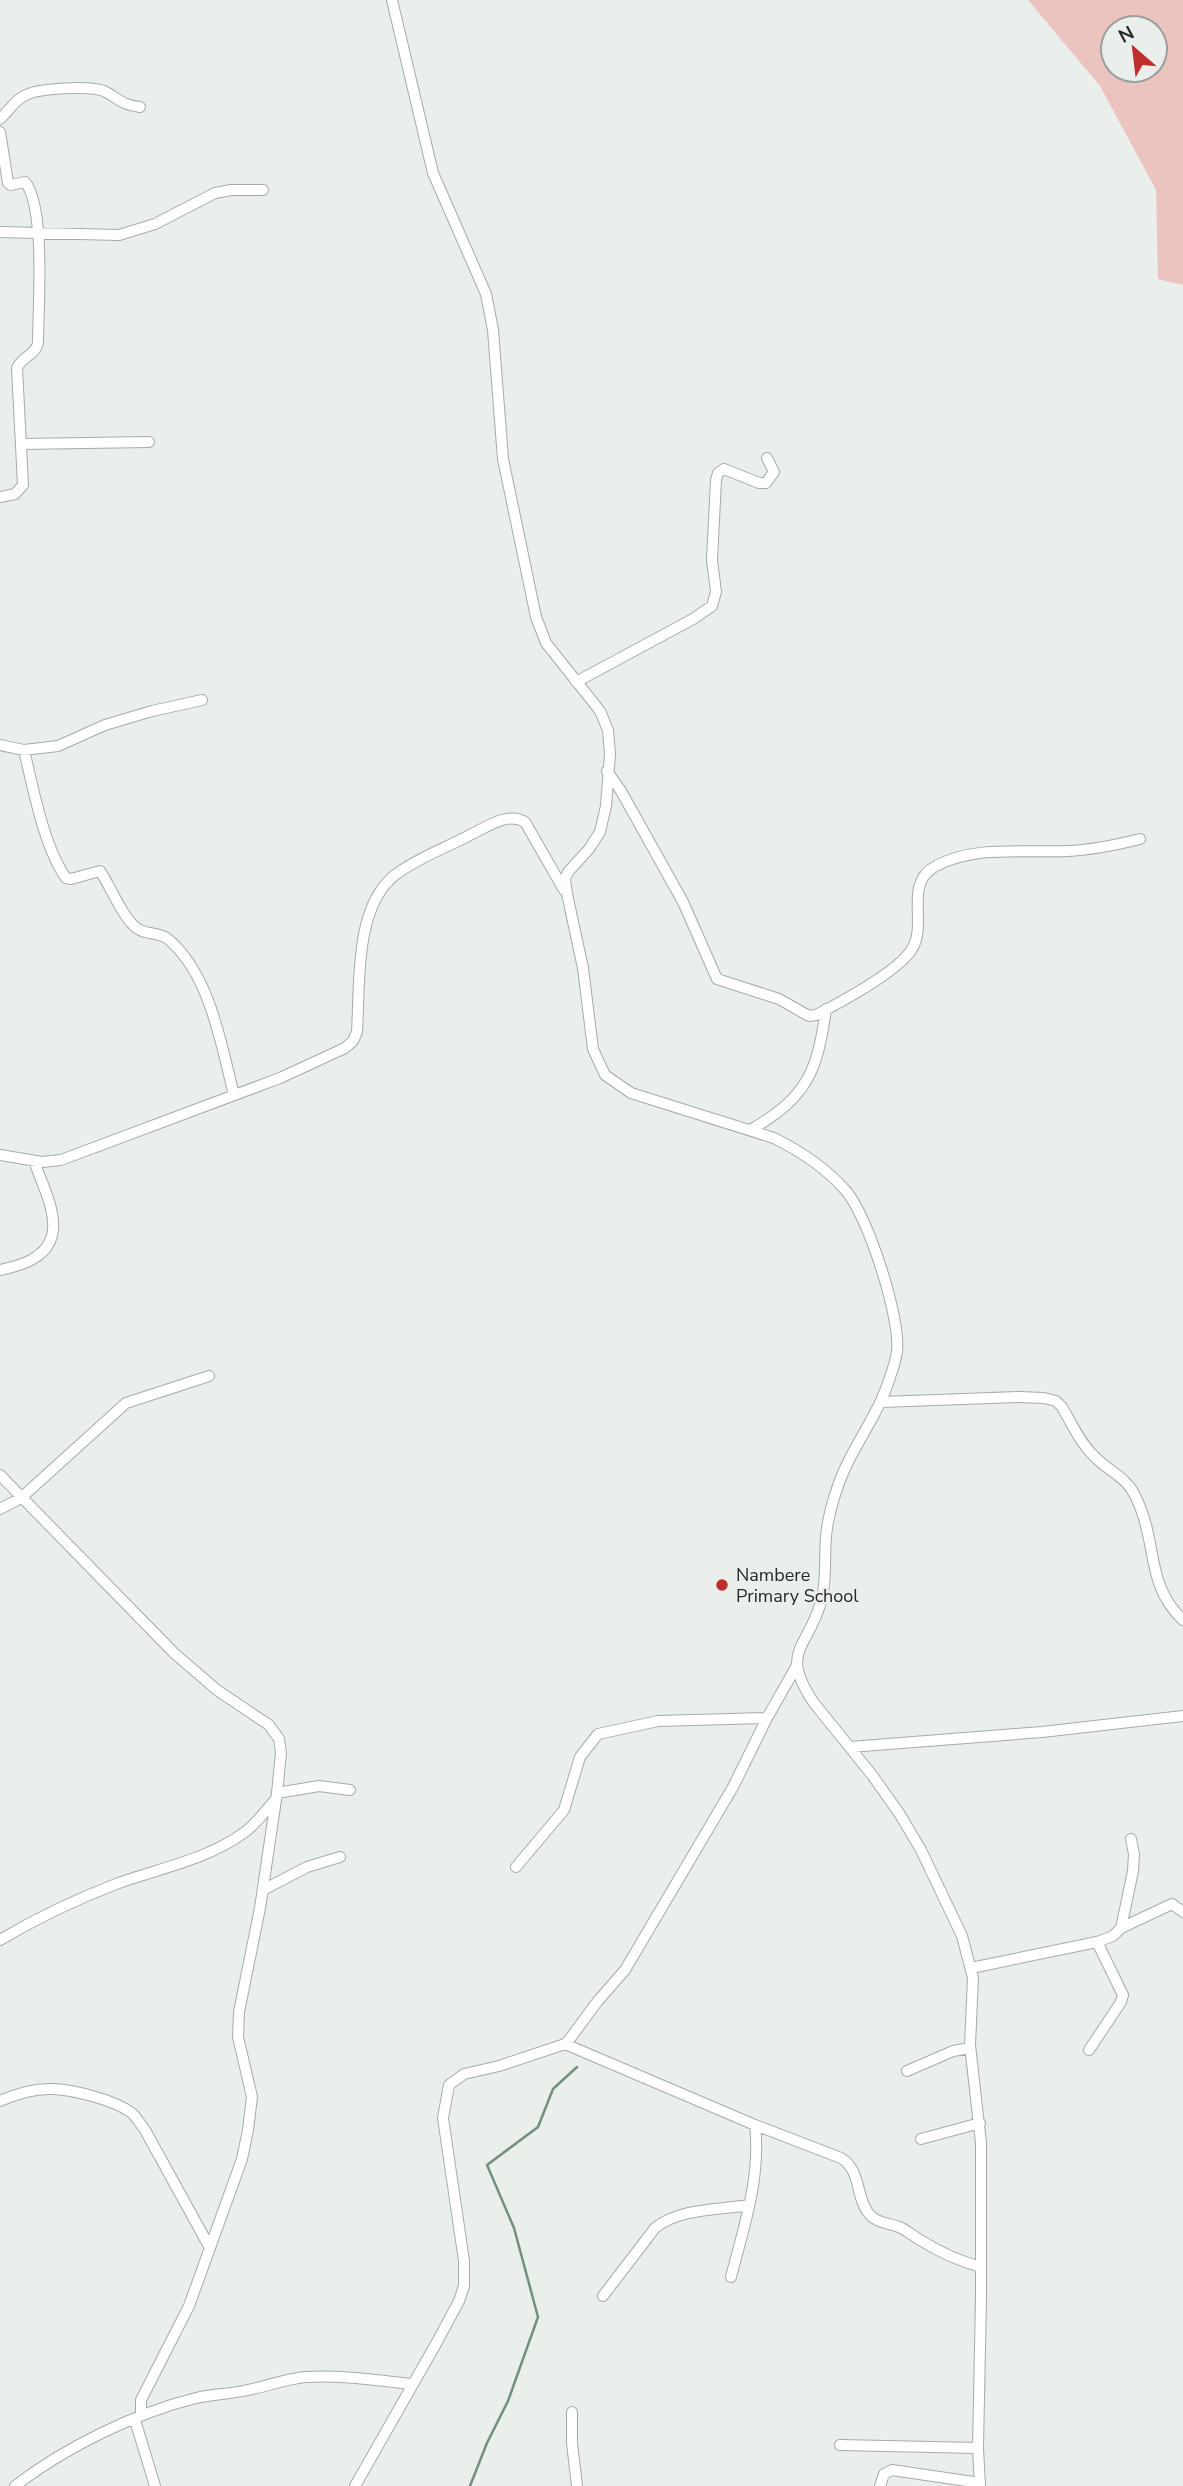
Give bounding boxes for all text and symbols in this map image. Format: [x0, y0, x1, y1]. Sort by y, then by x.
north arrow [1099, 14, 1169, 84]
text: N [1114, 20, 1139, 50]
place label: Nambere Primary School [736, 1563, 859, 1608]
marker: Nambere Primary School [714, 1577, 730, 1593]

